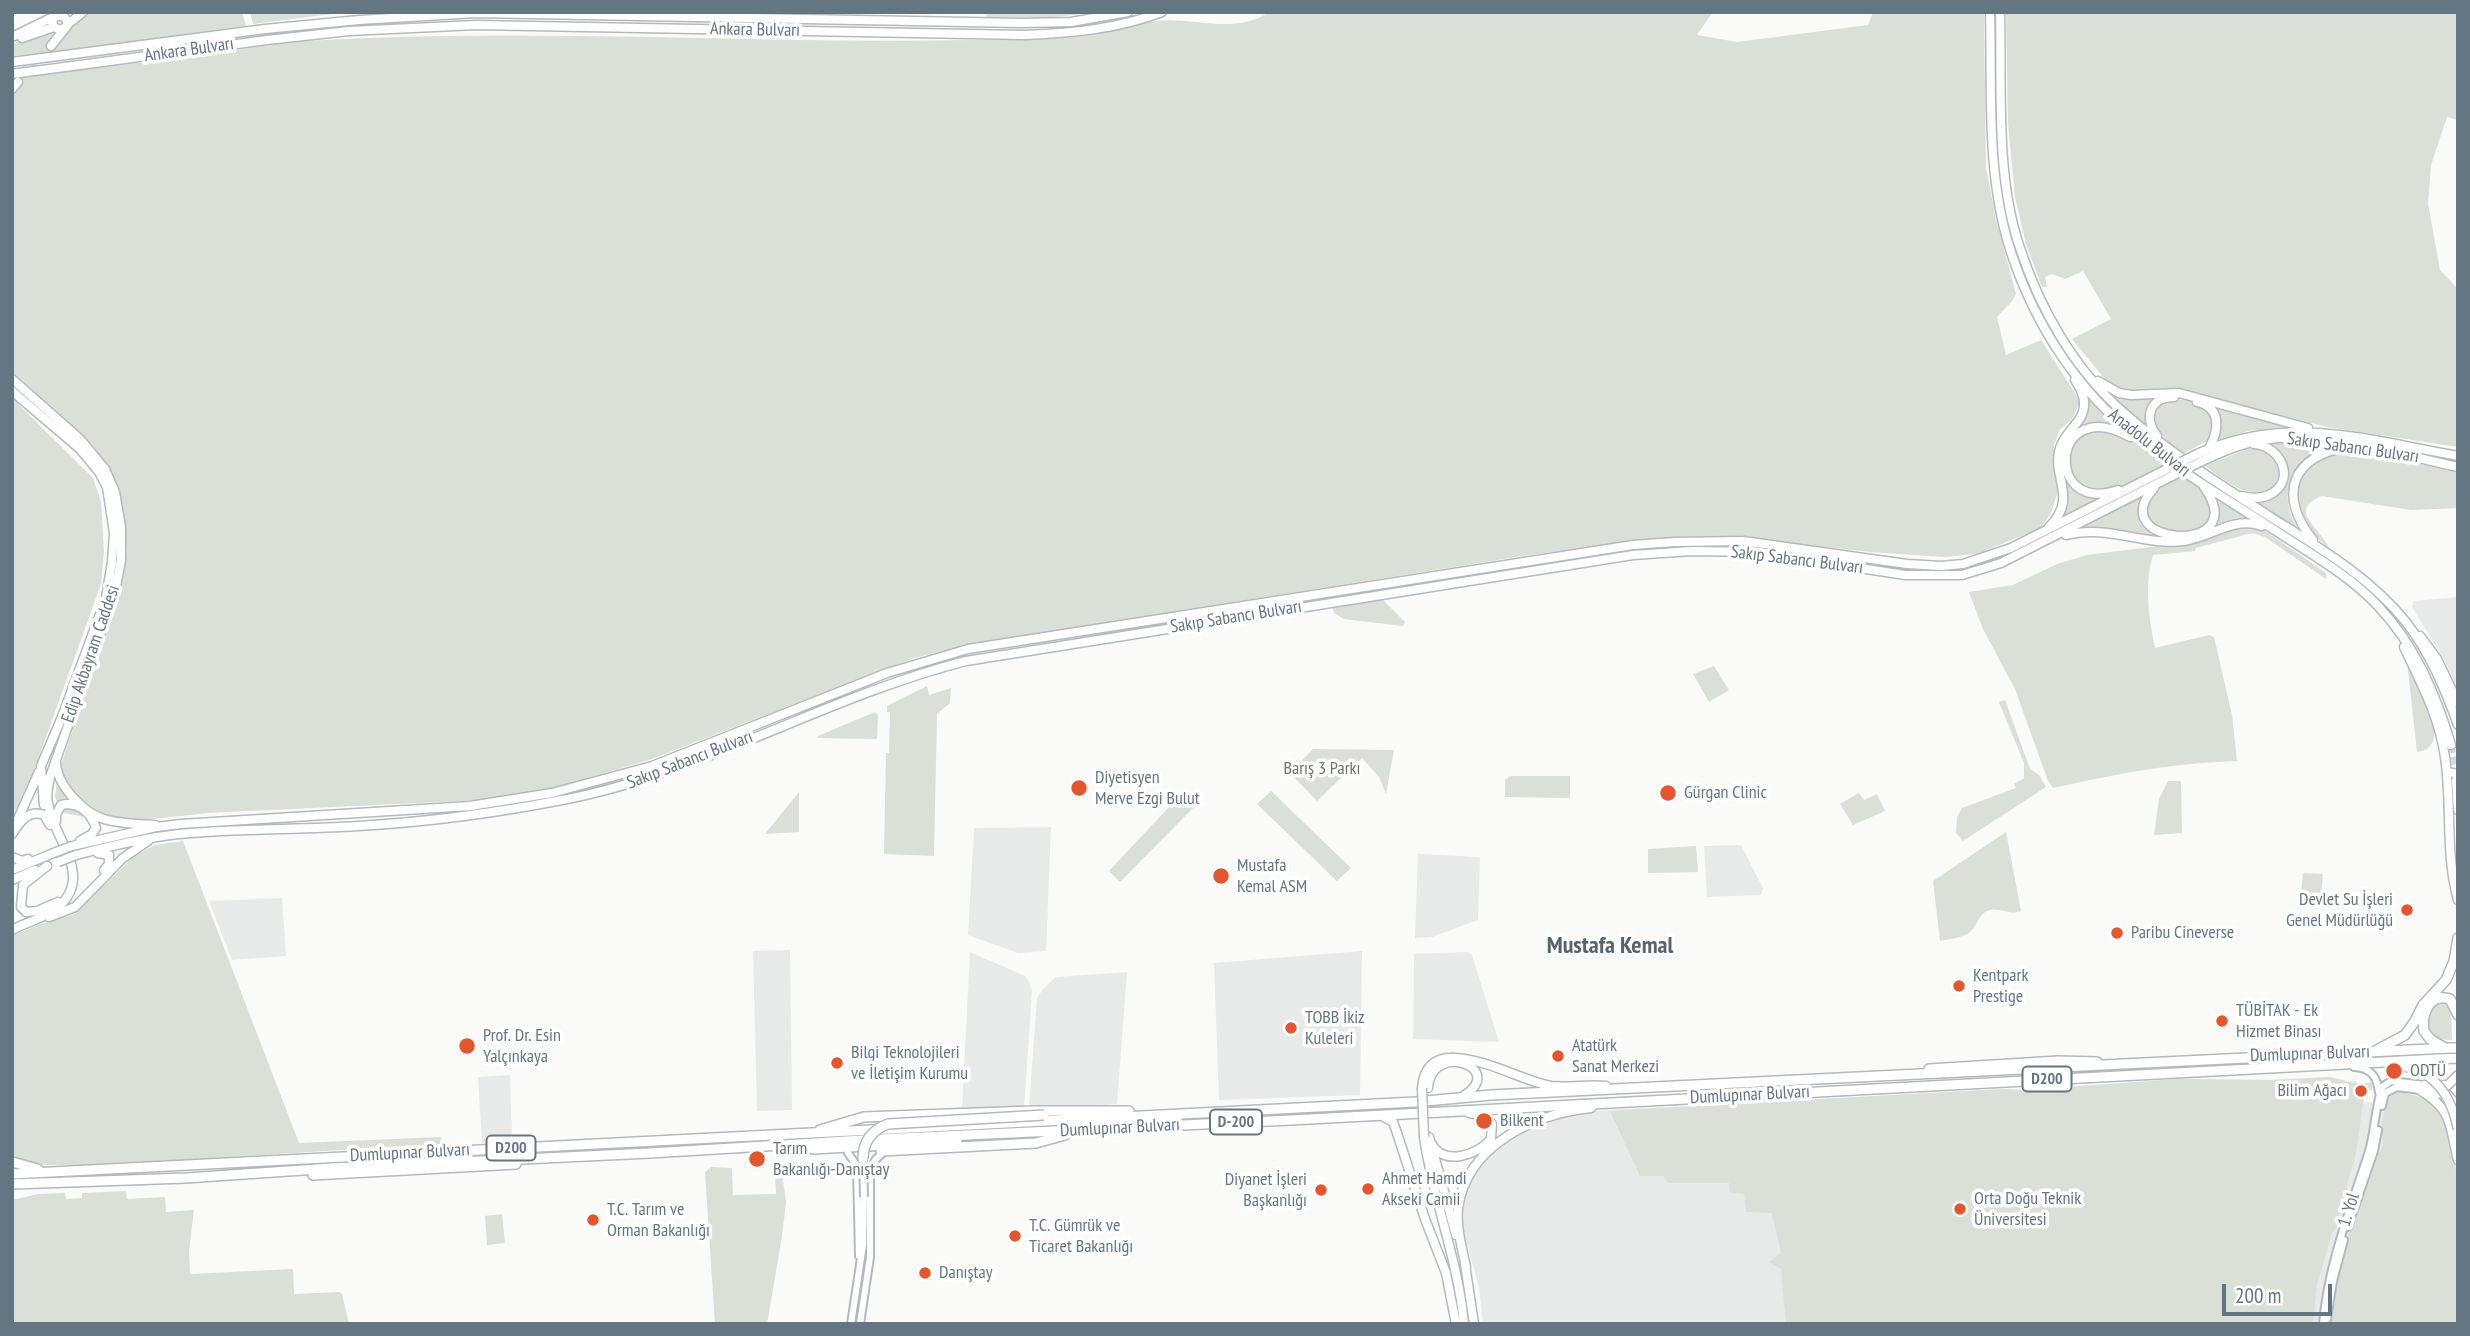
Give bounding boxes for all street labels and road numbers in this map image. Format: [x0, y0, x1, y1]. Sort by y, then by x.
street label: Ankara Bulvarı [710, 18, 800, 42]
street label: Ankara Bulvarı [143, 33, 235, 67]
street label: Anadolu Bulvarı [2104, 404, 2194, 482]
street label: Sakıp Sabancı Bulvarı [2286, 428, 2420, 468]
street label: Sakıp Sabancı Bulvarı [1730, 541, 1864, 579]
street label: Edip Akbayram Caddesi [57, 582, 125, 726]
street label: Sakıp Sabancı Bulvarı [1169, 596, 1303, 638]
street label: Sakıp Sabancı Bulvarı [624, 726, 756, 794]
street label: Dumlupınar Bulvarı [2250, 1041, 2370, 1067]
road number: D200 [2022, 1066, 2072, 1092]
street label: Dumlupınar Bulvarı [1689, 1081, 1811, 1109]
road number: D-200 [1210, 1110, 1262, 1134]
street label: Dumlupınar Bulvarı [1059, 1114, 1181, 1142]
road number: D200 [486, 1136, 536, 1160]
street label: Dumlupınar Bulvarı [349, 1139, 471, 1167]
street label: 1. Yol [2334, 1191, 2364, 1229]

